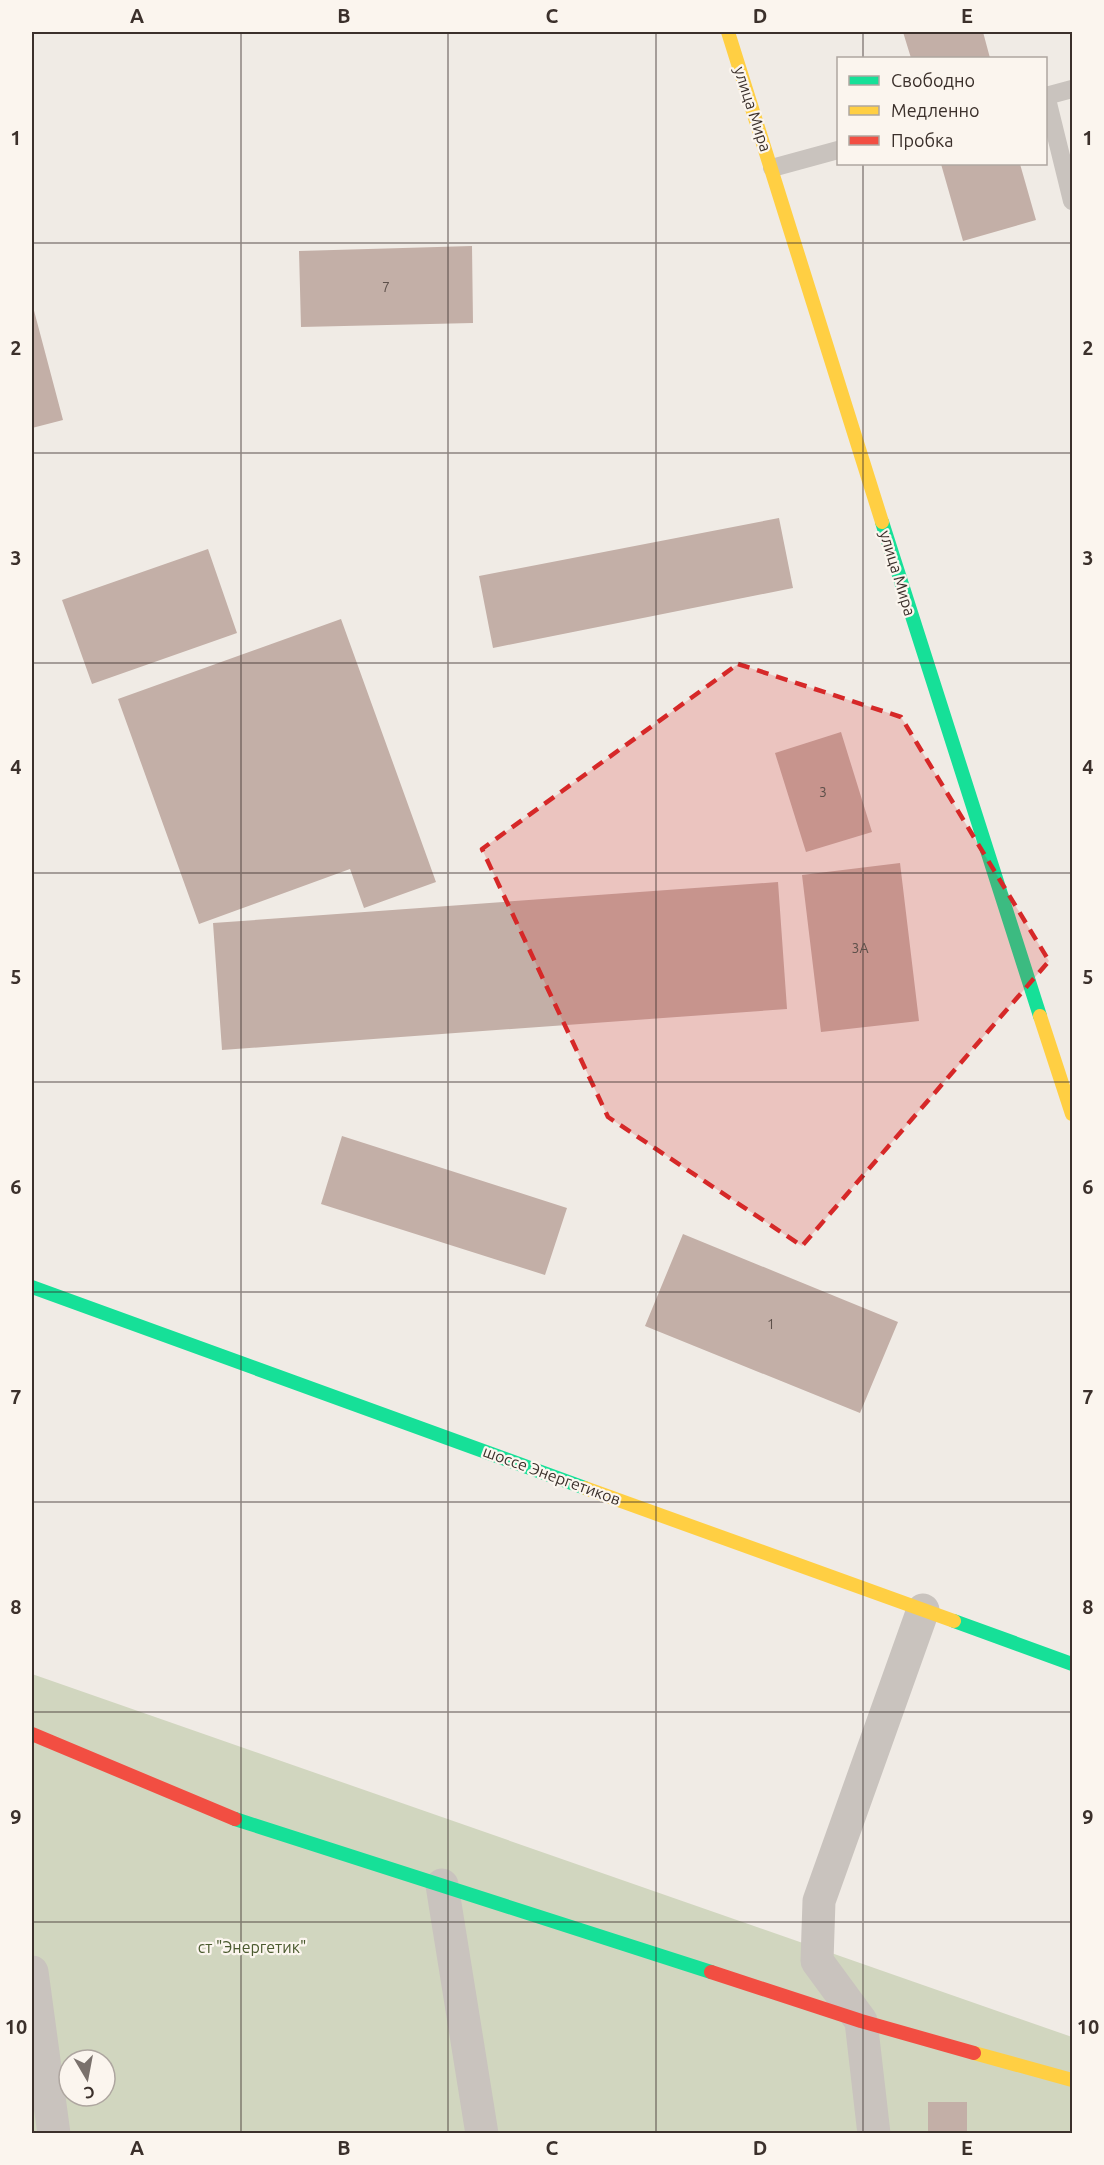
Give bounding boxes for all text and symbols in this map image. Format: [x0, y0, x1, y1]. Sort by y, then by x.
text: A [130, 4, 144, 27]
text: B [337, 4, 351, 27]
text: C [546, 4, 559, 27]
text: D [753, 4, 767, 27]
text: E [961, 4, 973, 27]
legend [837, 57, 1047, 165]
street label: улица Мира [731, 64, 775, 154]
text: Свободно [891, 70, 975, 90]
text: Медленно [891, 100, 980, 120]
text: 1 [10, 126, 22, 149]
text: 1 [1082, 126, 1094, 149]
text: Пробка [891, 130, 954, 150]
house number: 7 [382, 279, 390, 295]
text: 2 [10, 336, 22, 359]
text: 2 [1082, 336, 1094, 359]
street label: улица Мира [876, 528, 920, 618]
text: 3 [10, 546, 22, 569]
text: 3 [1082, 546, 1094, 569]
text: 4 [10, 755, 22, 778]
text: 4 [1082, 755, 1094, 778]
house number: 3 [819, 784, 827, 800]
house number: 3А [852, 940, 869, 956]
text: 5 [10, 965, 22, 988]
text: 5 [1082, 965, 1094, 988]
text: 6 [10, 1175, 22, 1198]
text: 6 [1082, 1175, 1094, 1198]
house number: 1 [767, 1316, 775, 1332]
text: 7 [10, 1385, 22, 1408]
text: 7 [1082, 1385, 1094, 1408]
street label: шоссе Энергетиков [481, 1442, 623, 1508]
text: 8 [10, 1595, 22, 1618]
text: 8 [1082, 1595, 1094, 1618]
text: 9 [10, 1805, 22, 1828]
text: 9 [1082, 1805, 1094, 1828]
park label: ст "Энергетик" [198, 1938, 306, 1956]
text: 10 [5, 2015, 27, 2038]
text: 10 [1077, 2015, 1099, 2038]
north arrow [57, 2048, 117, 2108]
text: С [83, 2083, 96, 2103]
text: A [130, 2136, 144, 2159]
text: B [337, 2136, 351, 2159]
text: C [546, 2136, 559, 2159]
text: D [753, 2136, 767, 2159]
text: E [961, 2136, 973, 2159]

